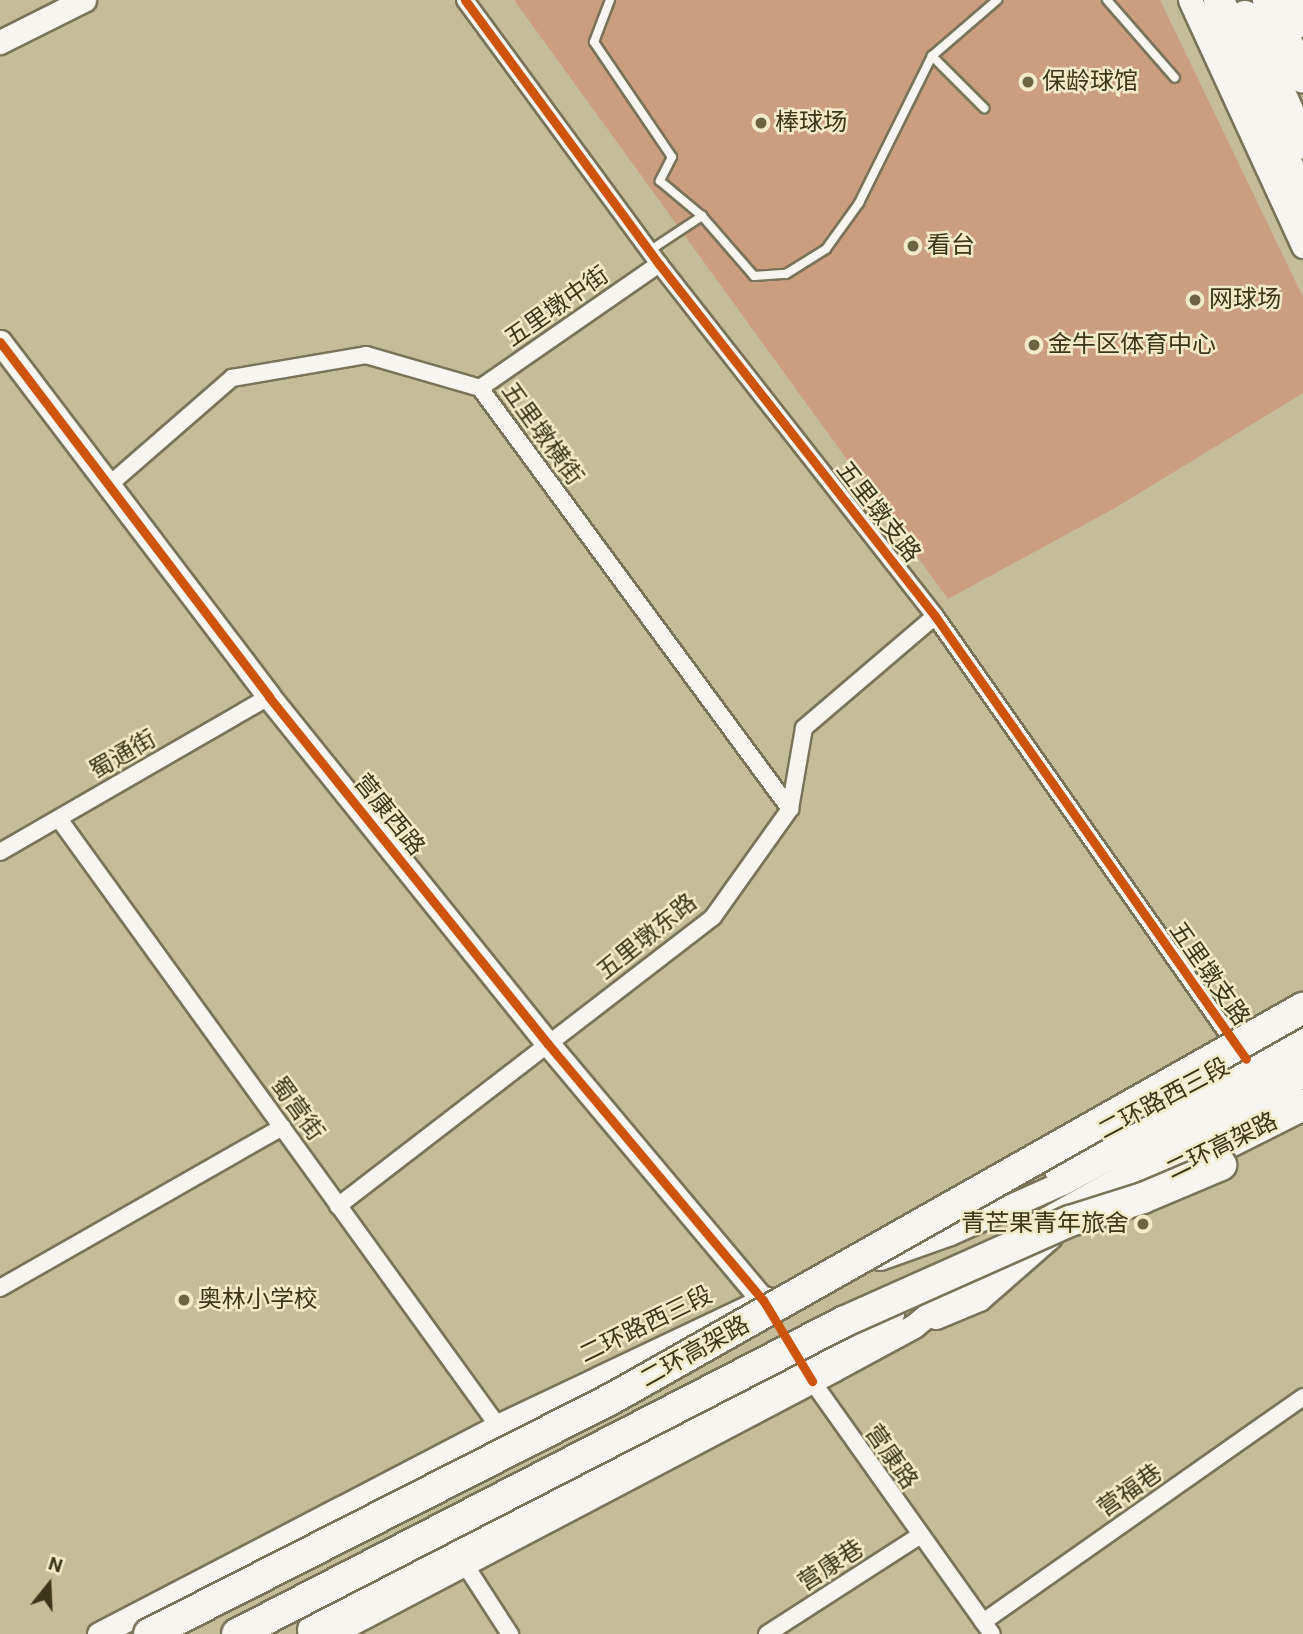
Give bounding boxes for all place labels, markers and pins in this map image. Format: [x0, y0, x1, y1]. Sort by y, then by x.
place label: 保龄球馆 [1042, 68, 1138, 96]
marker: 保龄球馆 [1020, 74, 1036, 90]
place label: 棒球场 [775, 109, 847, 137]
marker: 棒球场 [753, 115, 769, 131]
place label: 看台 [927, 232, 975, 260]
marker: 看台 [905, 238, 921, 254]
place label: 网球场 [1209, 286, 1281, 314]
marker: 网球场 [1187, 292, 1203, 308]
place label: 金牛区体育中心 [1048, 331, 1216, 359]
marker: 金牛区体育中心 [1026, 337, 1042, 353]
place label: 青芒果青年旅舍 [961, 1210, 1129, 1238]
marker: 青芒果青年旅舍 [1135, 1216, 1151, 1232]
place label: 奥林小学校 [198, 1286, 318, 1314]
marker: 奥林小学校 [176, 1292, 192, 1308]

